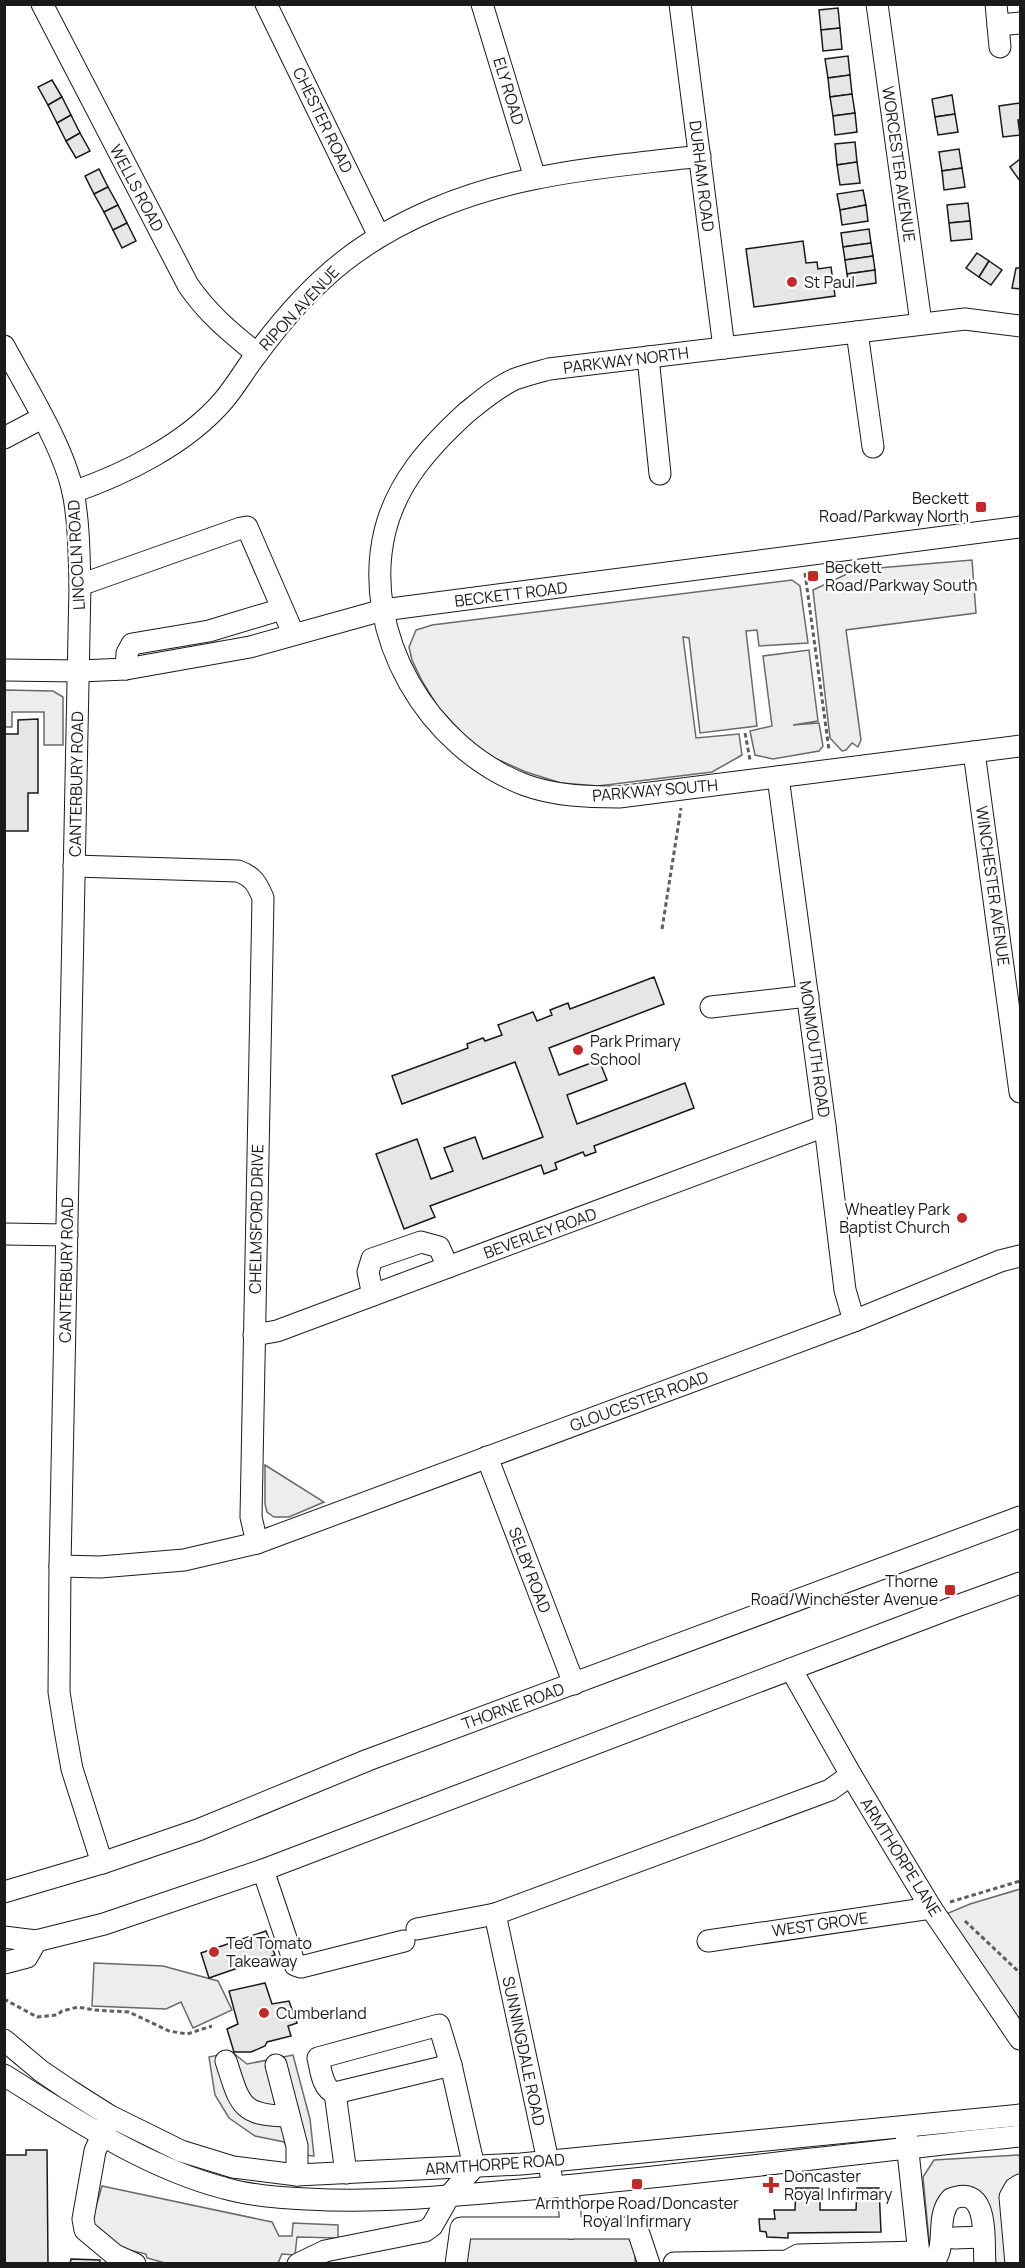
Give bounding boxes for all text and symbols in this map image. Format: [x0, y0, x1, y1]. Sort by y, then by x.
street label: ELY ROAD [488, 55, 530, 128]
street label: CHESTER ROAD [288, 63, 358, 177]
street label: WORCESTER AVENUE [877, 85, 921, 243]
street label: DURHAM ROAD [684, 119, 720, 233]
street label: WELLS ROAD [105, 141, 169, 236]
street label: RIPON AVENUE [254, 261, 344, 355]
place label: St Paul [804, 271, 855, 293]
marker: St Paul [785, 275, 799, 289]
street label: PARKWAY NORTH [562, 341, 690, 379]
place label: Beckett Road/Parkway North [819, 487, 969, 527]
street label: LINCOLN ROAD [62, 499, 90, 611]
marker: Beckett Road/Parkway North [974, 500, 988, 514]
place label: Beckett Road/Parkway South [825, 556, 978, 596]
marker: Beckett Road/Parkway South [806, 569, 820, 583]
street label: BECKETT ROAD [453, 576, 569, 612]
street label: CANTERBURY ROAD [64, 711, 88, 857]
street label: PARKWAY SOUTH [591, 774, 719, 806]
street label: WINCHESTER AVENUE [971, 804, 1015, 968]
street label: MONMOUTH ROAD [794, 979, 836, 1119]
place label: Park Primary School [590, 1030, 681, 1070]
marker: Park Primary School [571, 1043, 585, 1057]
street label: CHELMSFORD DRIVE [244, 1144, 268, 1294]
street label: CANTERBURY ROAD [54, 1197, 78, 1343]
place label: Wheatley Park Baptist Church [839, 1198, 951, 1238]
street label: BEVERLEY ROAD [480, 1202, 600, 1264]
marker: Wheatley Park Baptist Church [955, 1211, 969, 1225]
street label: GLOUCESTER ROAD [567, 1366, 712, 1436]
street label: SELBY ROAD [504, 1524, 557, 1616]
place label: Thorne Road/Winchester Avenue [751, 1570, 938, 1610]
marker: Thorne Road/Winchester Avenue [943, 1583, 957, 1597]
street label: THORNE ROAD [459, 1677, 568, 1735]
street label: ARMTHORPE LANE [856, 1793, 946, 1921]
street label: WEST GROVE [770, 1906, 870, 1942]
place label: Ted Tomato Takeaway [226, 1932, 312, 1972]
marker: Ted Tomato Takeaway [207, 1945, 221, 1959]
street label: SUNNINGDALE ROAD [497, 1974, 551, 2128]
place label: Cumberland [276, 2002, 367, 2024]
marker: Cumberland [257, 2006, 271, 2020]
street label: ARMTHORPE ROAD [424, 2148, 566, 2180]
place label: Doncaster Royal Infirmary [784, 2165, 893, 2205]
marker: Doncaster Royal Infirmary [762, 2176, 780, 2194]
marker: Armthorpe Road/Doncaster Royal Infirmary [630, 2177, 644, 2191]
place label: Armthorpe Road/Doncaster Royal Infirmary [535, 2192, 739, 2232]

